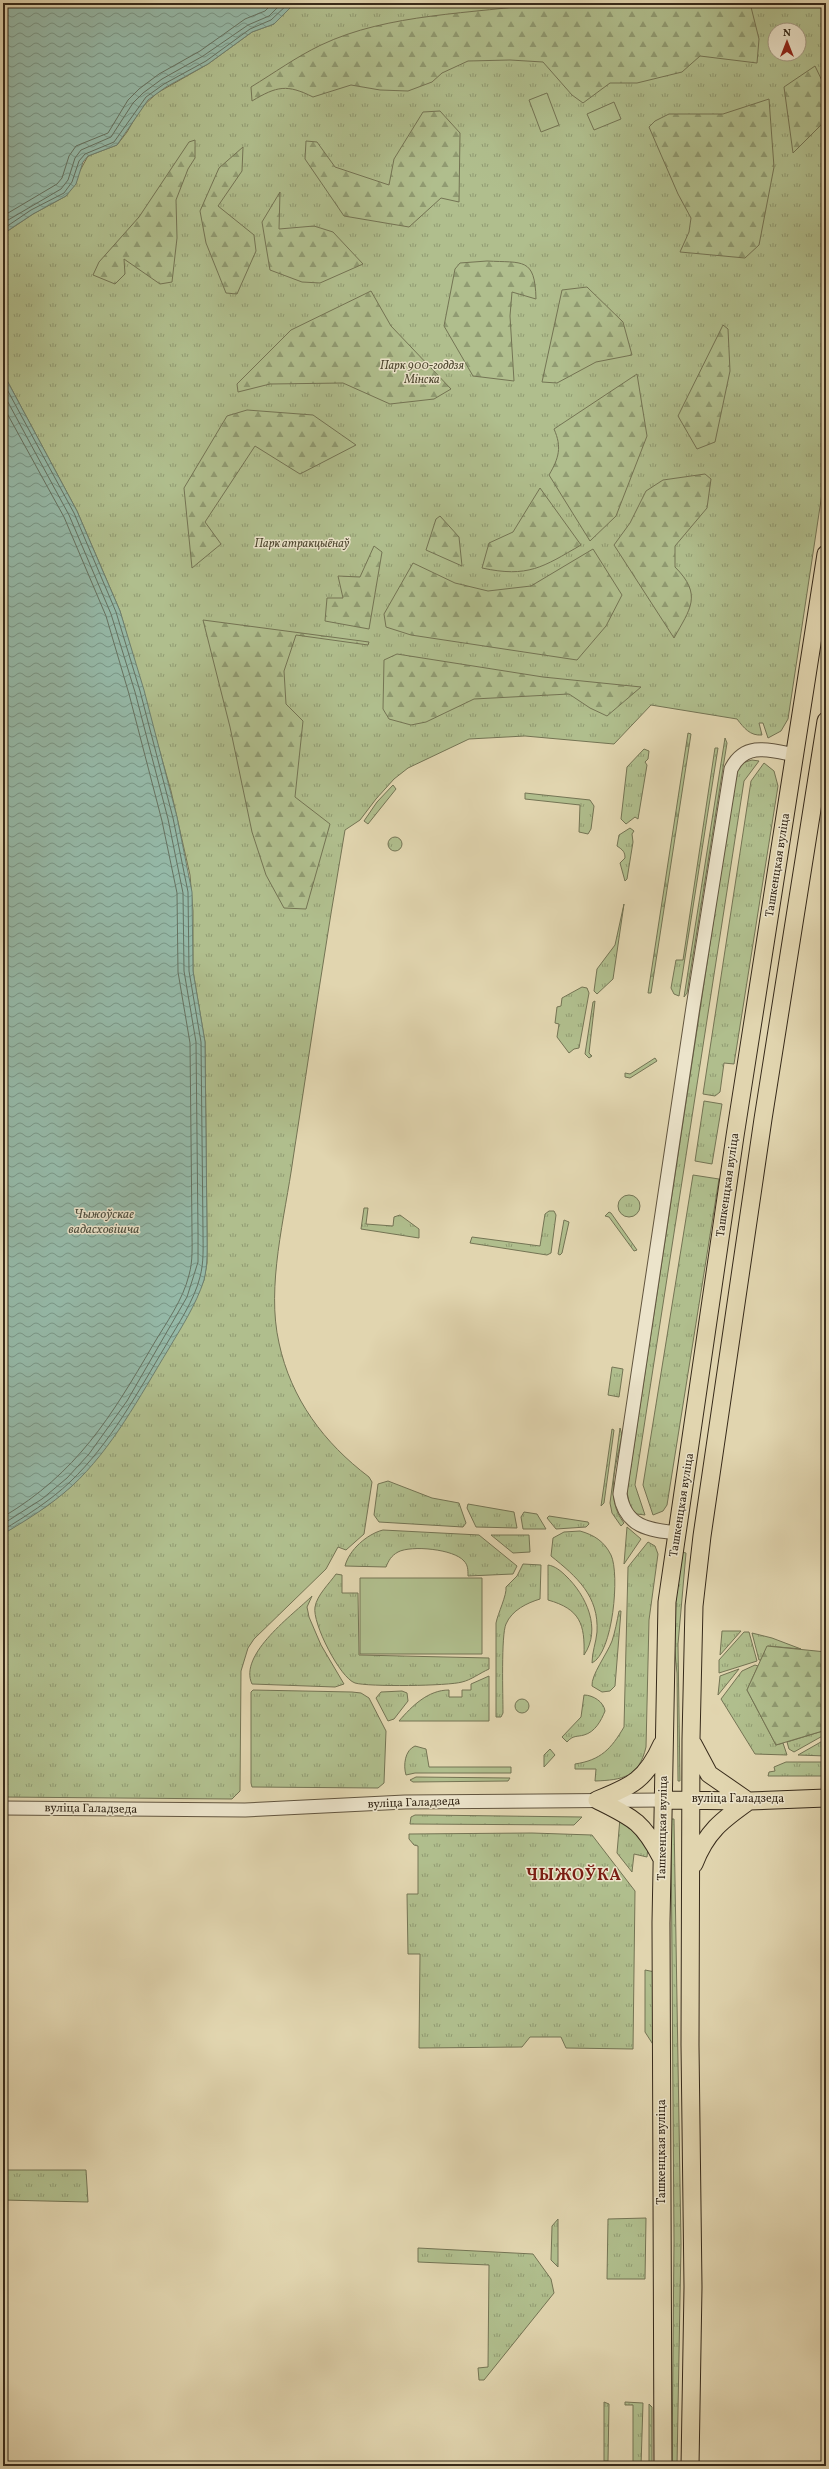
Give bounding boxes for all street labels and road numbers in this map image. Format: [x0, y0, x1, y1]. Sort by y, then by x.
street label: Ташкенцкая вуліца [762, 812, 794, 918]
street label: Ташкенцкая вуліца [713, 1132, 743, 1238]
street label: Ташкенцкая вуліца [666, 1452, 698, 1558]
street label: Ташкенцкая вуліца [654, 1775, 672, 1881]
street label: вуліца Галадзеда [692, 1791, 784, 1807]
street label: вуліца Галадзеда [367, 1793, 461, 1813]
street label: вуліца Галадзеда [45, 1800, 137, 1818]
street label: Ташкенцкая вуліца [654, 2099, 670, 2205]

